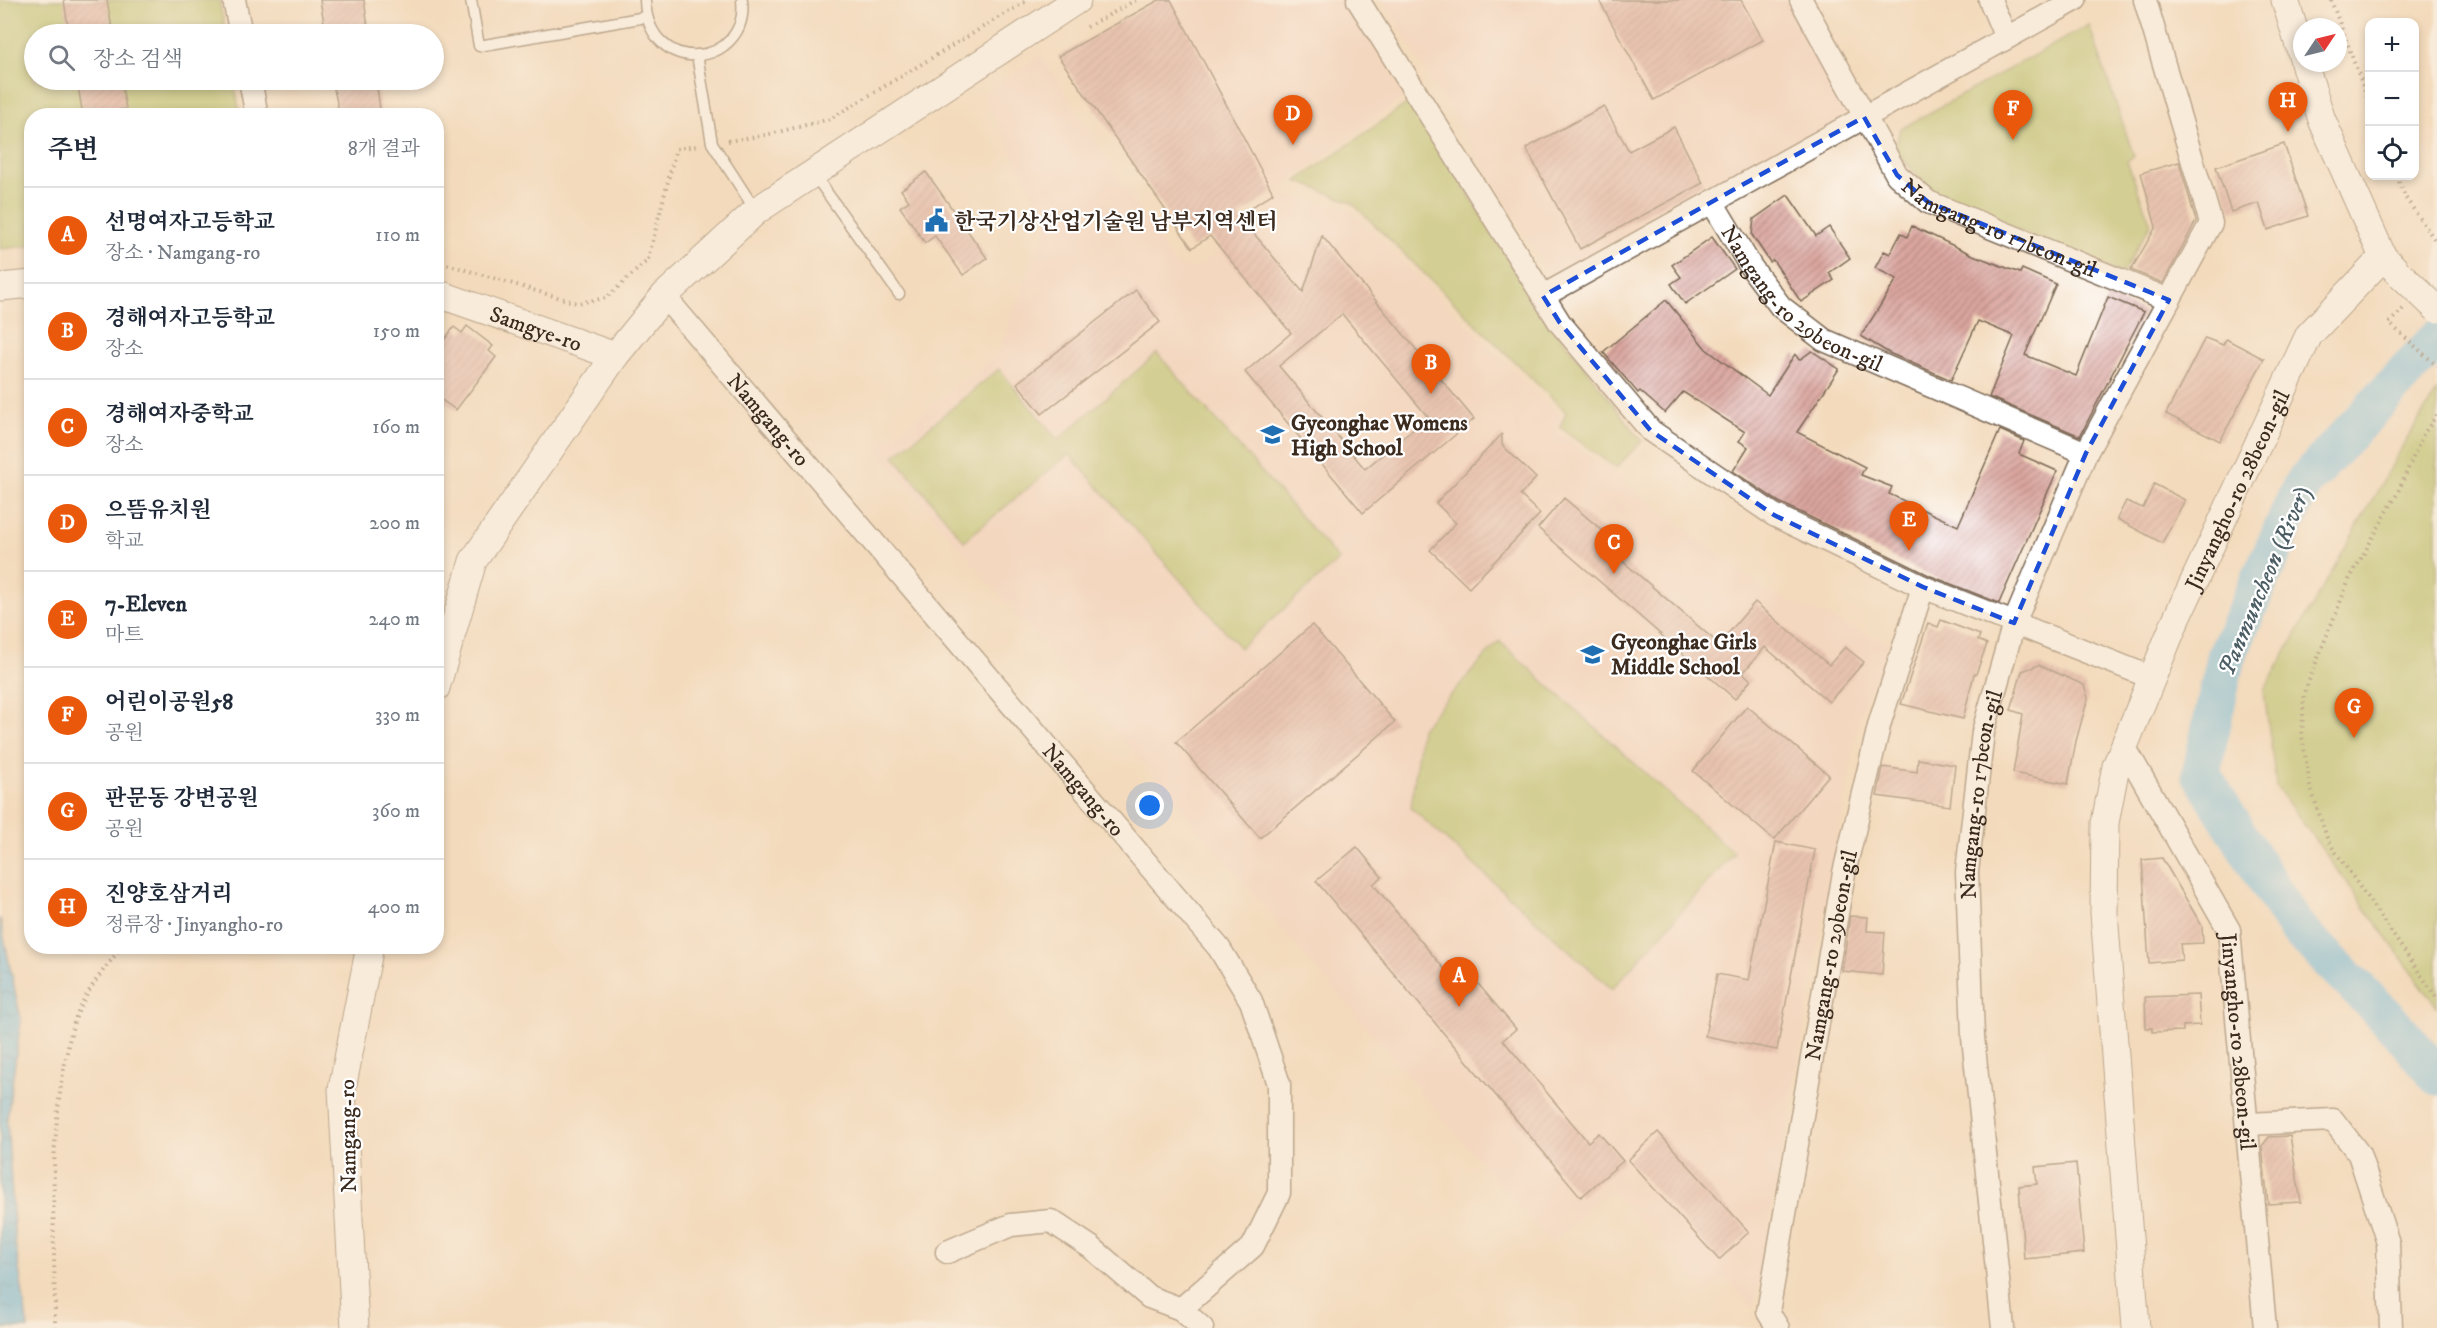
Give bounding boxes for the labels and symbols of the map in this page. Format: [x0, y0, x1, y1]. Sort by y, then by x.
north arrow [2293, 18, 2347, 72]
pin: H [2268, 82, 2308, 132]
pin: F [1994, 90, 2032, 140]
pin: D [1274, 96, 1312, 145]
street label: Namgang-ro 17beon-gil [1895, 173, 2101, 284]
public building icon: 한국기상산업기술원 남부지역센터 [923, 208, 949, 234]
place label: 한국기상산업기술원 남부지역센터 [954, 209, 1278, 236]
street label: Namgang-ro 29beon-gil [1714, 221, 1887, 379]
street label: Samgye-ro [486, 301, 585, 358]
pin: B [1412, 344, 1450, 394]
street label: Namgang-ro [721, 368, 815, 472]
street label: Jinyangho-ro 28beon-gil [2179, 386, 2297, 596]
place label: Gyeonghae Womens High School [1291, 410, 1468, 462]
school or university icon: Gyeonghae Womens High School [1260, 422, 1286, 448]
water label: Panmuncheon (River) [2212, 482, 2318, 680]
pin: E [1890, 502, 1928, 551]
pin: C [1594, 524, 1634, 574]
place label: Gyeonghae Girls Middle School [1611, 629, 1757, 681]
school or university icon: Gyeonghae Girls Middle School [1580, 641, 1606, 667]
street label: Namgang-ro 17beon-gil [1955, 687, 2009, 900]
pin: G [2334, 688, 2374, 738]
street label: Namgang-ro [1036, 738, 1130, 842]
your location [1135, 791, 1164, 820]
street label: Namgang-ro 29beon-gil [1800, 847, 1864, 1063]
street label: Jinyangho-ro 28beon-gil [2214, 930, 2261, 1152]
pin: A [1440, 958, 1478, 1007]
street label: Namgang-ro [334, 1079, 363, 1193]

